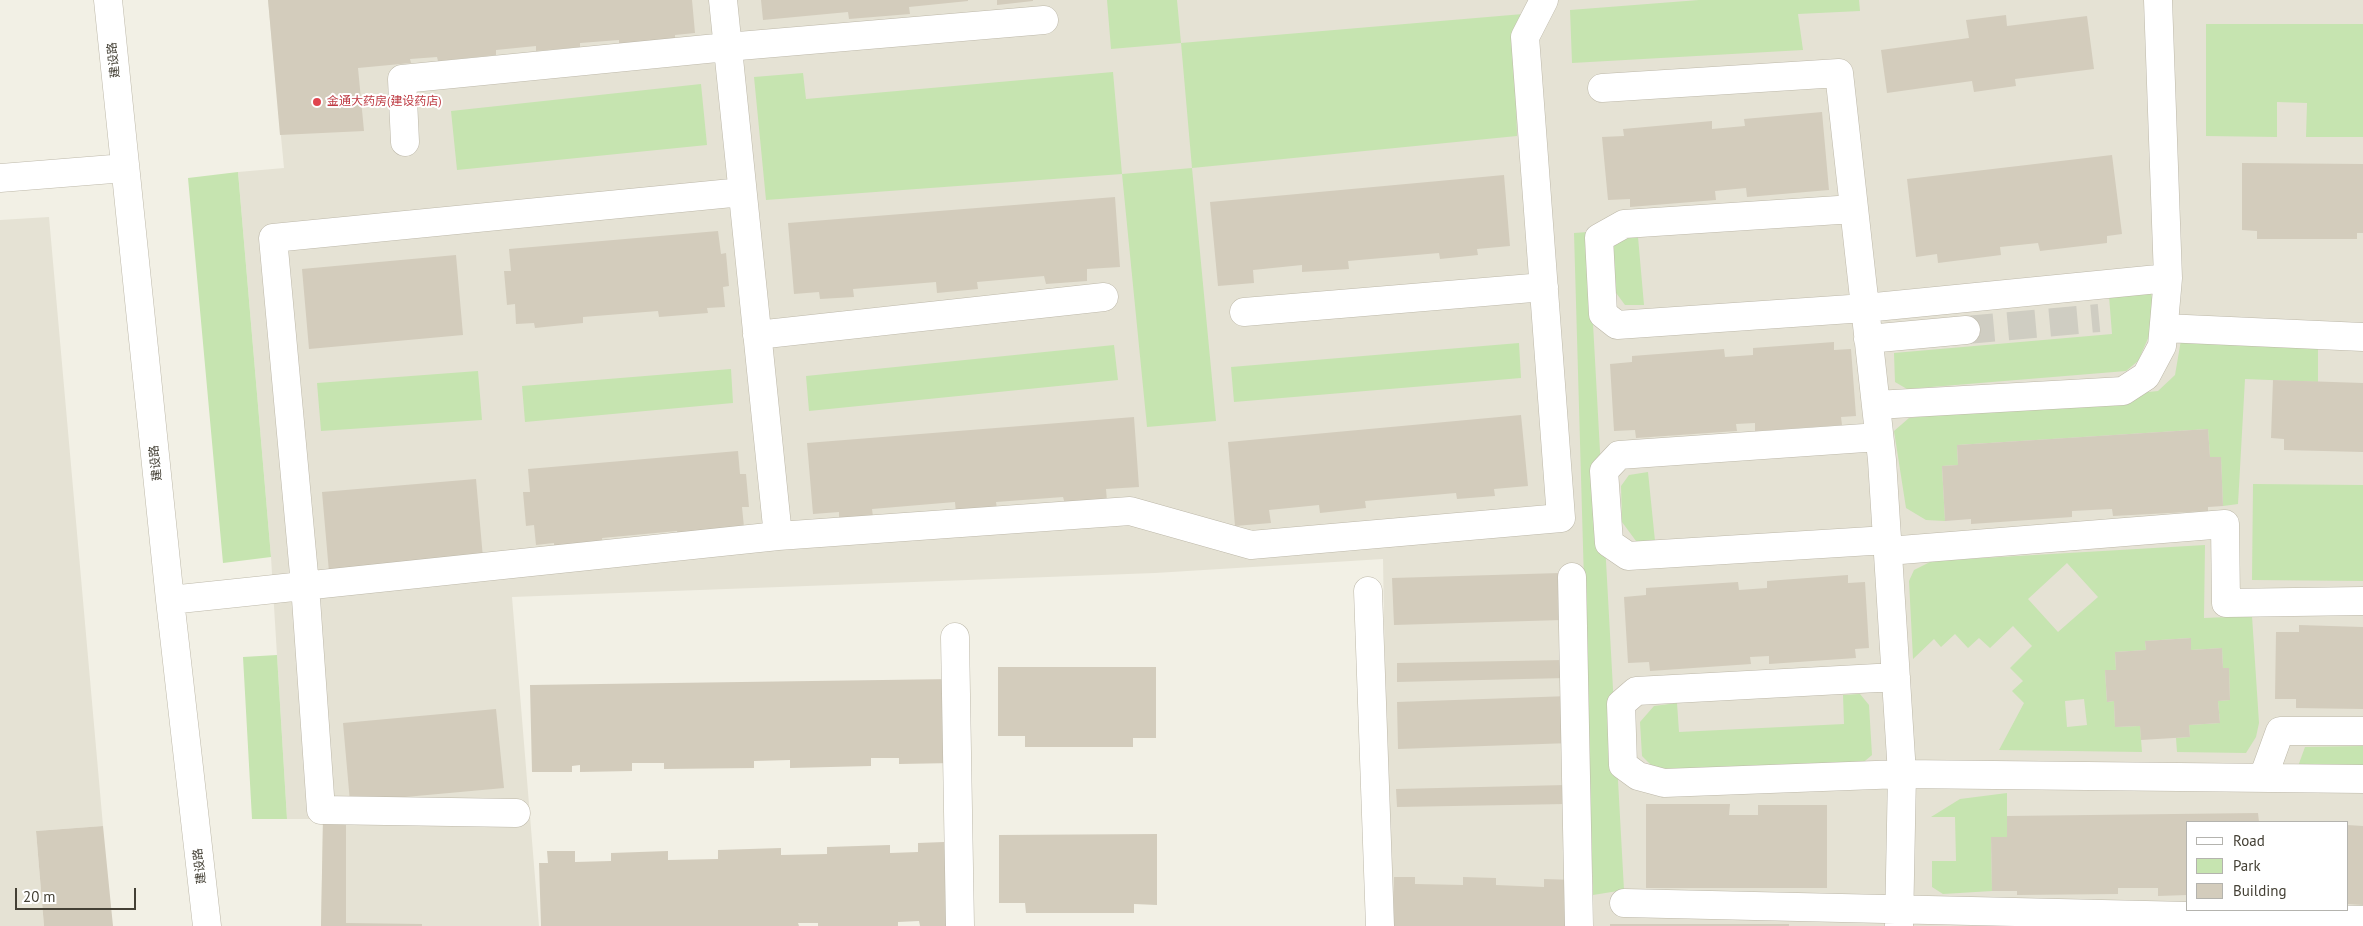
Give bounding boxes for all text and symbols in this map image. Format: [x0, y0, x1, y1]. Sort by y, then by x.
street label: 建设路 [105, 41, 123, 79]
place label: 金通大药房(建设药店) [327, 95, 442, 109]
marker: 金通大药房(建设药店) [311, 96, 323, 108]
street label: 建设路 [147, 444, 165, 482]
legend [2186, 821, 2348, 911]
text: Road [2233, 831, 2265, 850]
street label: 建设路 [191, 847, 209, 885]
text: Park [2233, 856, 2261, 875]
scale bar [18, 878, 139, 910]
text: Building [2233, 881, 2287, 900]
text: 20 m [23, 887, 56, 906]

